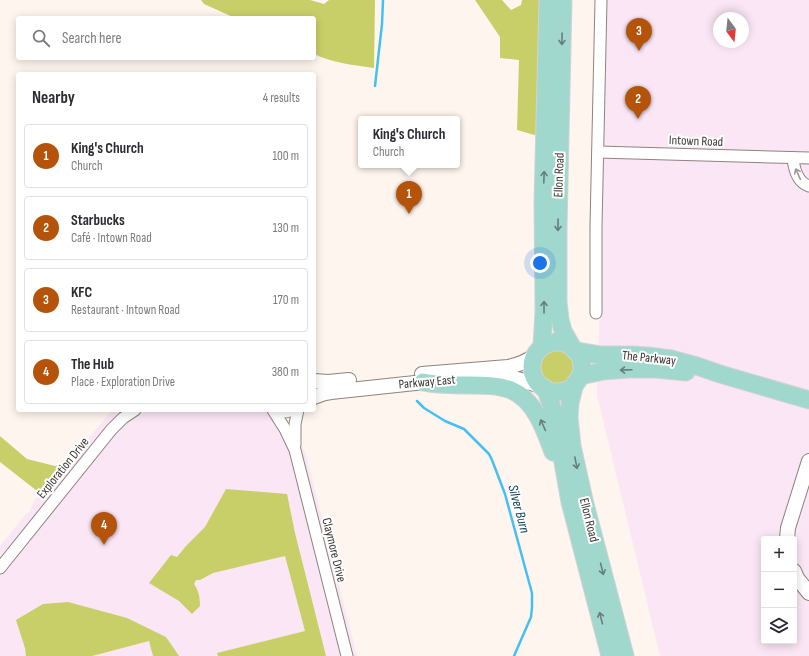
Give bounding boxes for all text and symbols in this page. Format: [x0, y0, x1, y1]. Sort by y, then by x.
north arrow [713, 12, 749, 48]
search box [16, 16, 316, 60]
pin: 3 [626, 18, 652, 51]
icon: search [30, 27, 52, 49]
text: Search here [62, 29, 122, 48]
one-way arrow [558, 32, 566, 45]
pin: 2 [625, 86, 651, 119]
text: Nearby [32, 88, 75, 108]
text: 4 results [263, 90, 300, 106]
popup [358, 116, 460, 168]
text: King's Church [373, 125, 445, 144]
street label: Intown Road [669, 132, 723, 150]
text: King's Church [71, 139, 144, 158]
text: Church [373, 144, 404, 160]
text: 1 [43, 148, 49, 164]
text: 100 m [272, 148, 299, 164]
street label: Ellon Road [550, 152, 568, 198]
text: Church [71, 158, 103, 174]
one-way arrow [793, 169, 801, 181]
one-way arrow [540, 171, 548, 184]
pin: 1 [396, 181, 422, 214]
text: Starbucks [71, 211, 125, 230]
one-way arrow [554, 218, 562, 231]
text: 2 [43, 220, 49, 236]
text: 130 m [273, 220, 299, 236]
text: Café · Intown Road [71, 230, 152, 246]
your location [530, 253, 550, 273]
text: KFC [71, 283, 92, 302]
text: 3 [43, 292, 49, 308]
text: 170 m [273, 292, 299, 308]
one-way arrow [540, 301, 548, 314]
text: Restaurant · Intown Road [71, 302, 180, 318]
street label: The Parkway [621, 347, 677, 369]
text: The Hub [71, 355, 114, 374]
text: 4 [43, 364, 49, 380]
text: 380 m [272, 364, 299, 380]
one-way arrow [620, 366, 633, 373]
street label: Parkway East [398, 372, 456, 392]
text: Place · Exploration Drive [71, 374, 175, 390]
one-way arrow [539, 420, 546, 432]
street label: Exploration Drive [33, 434, 93, 502]
one-way arrow [572, 456, 580, 469]
water label: Silver Burn [504, 483, 534, 535]
street label: Ellon Road [576, 496, 602, 544]
pin: 4 [91, 512, 117, 545]
street label: Claymore Drive [318, 516, 350, 584]
map controls [761, 536, 797, 644]
button: + [761, 536, 797, 572]
one-way arrow [598, 562, 606, 575]
button: − [761, 572, 797, 608]
button: layers [761, 608, 797, 644]
one-way arrow [596, 612, 604, 625]

